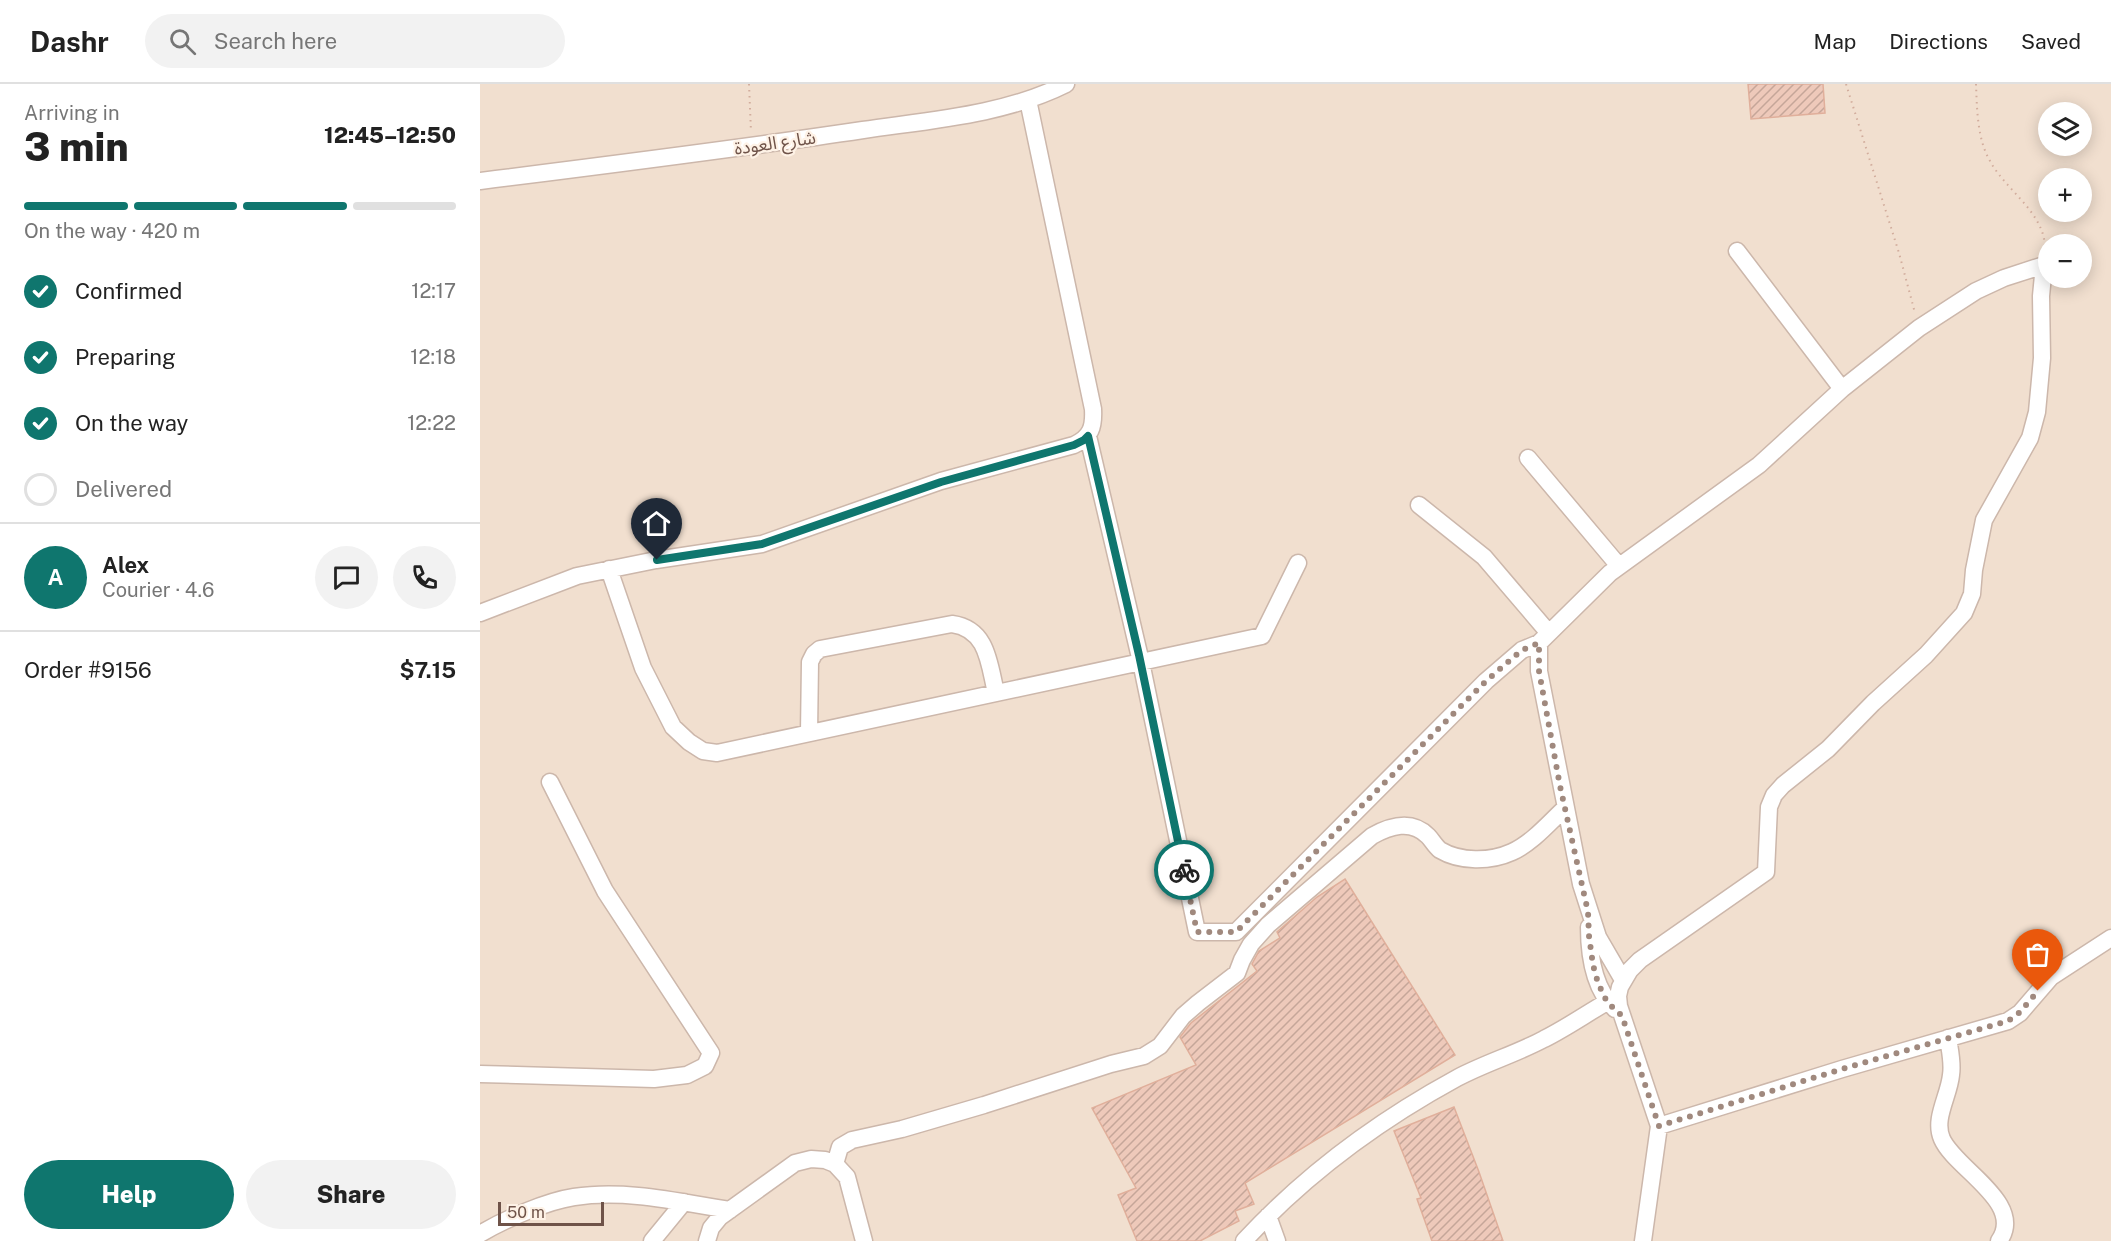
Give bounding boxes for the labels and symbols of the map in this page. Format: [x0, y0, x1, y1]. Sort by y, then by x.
street label: شارع العودة [733, 126, 818, 163]
pin [631, 498, 682, 560]
courier [1154, 840, 1214, 900]
pin [2012, 929, 2063, 991]
scale bar [498, 1199, 604, 1226]

